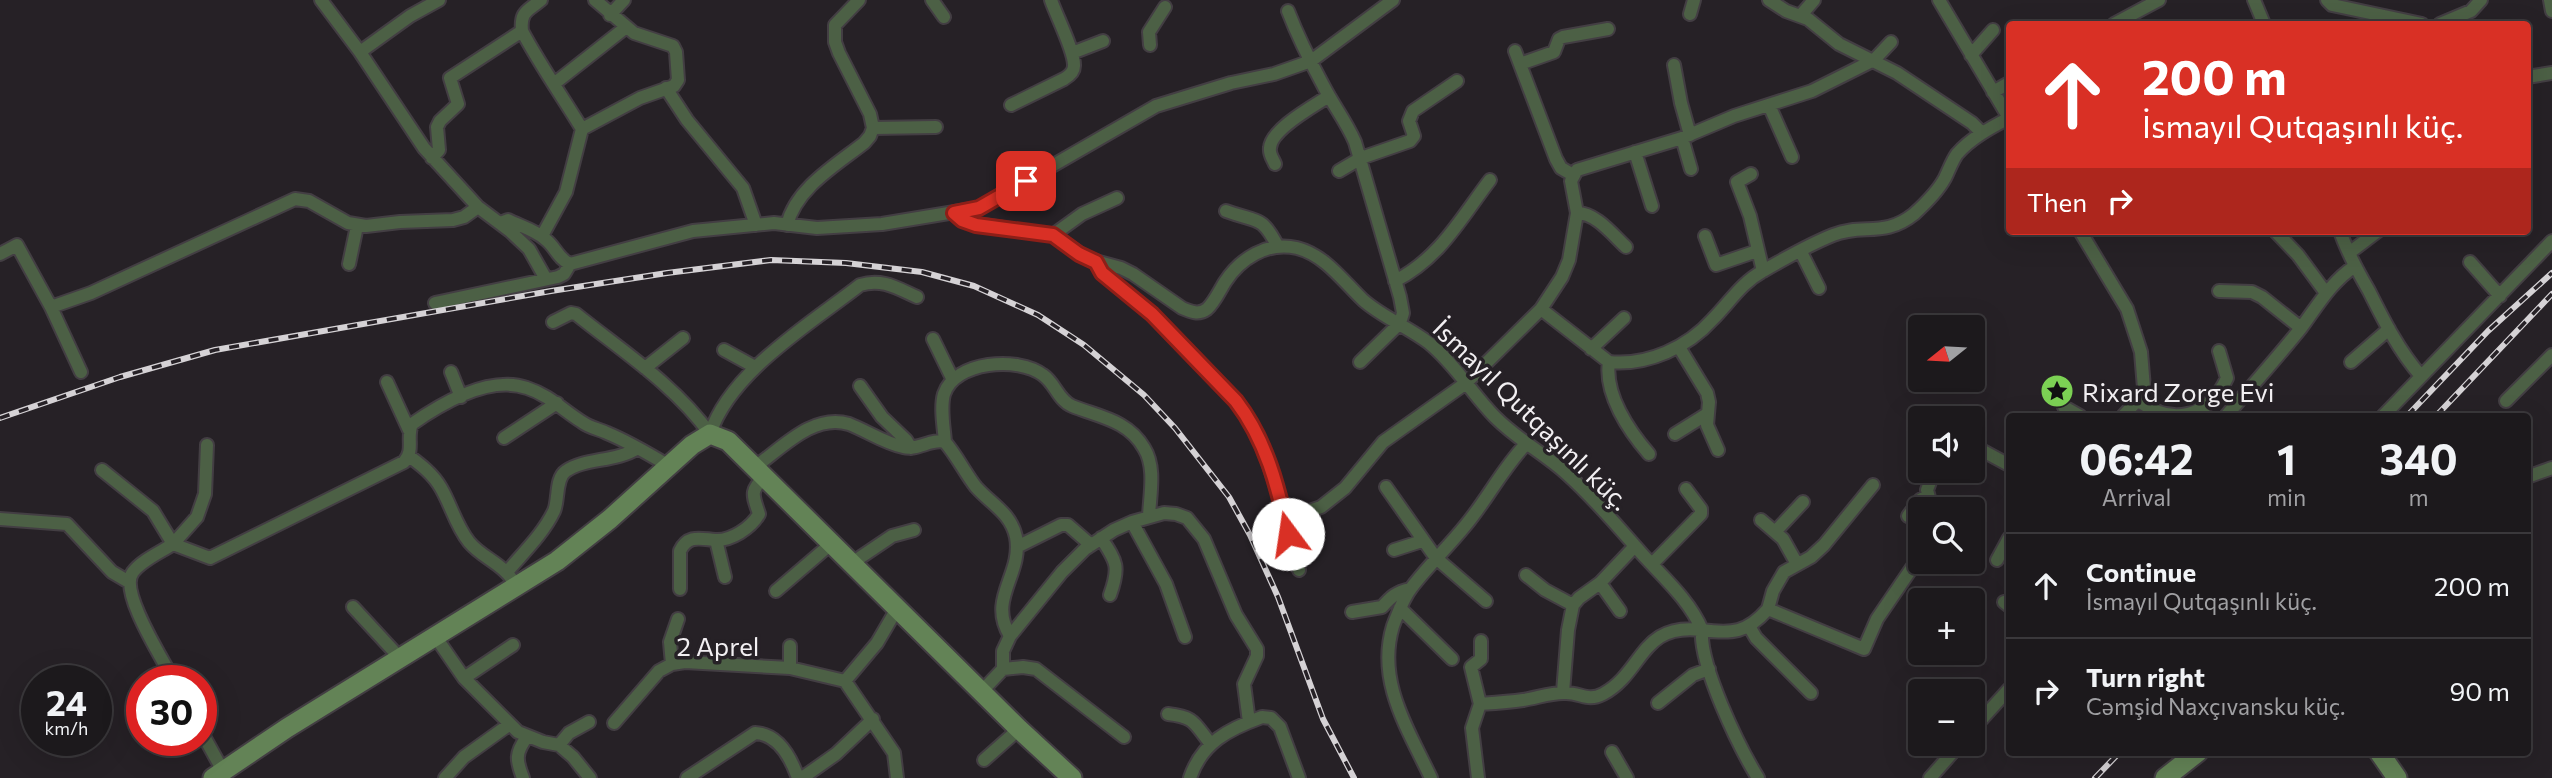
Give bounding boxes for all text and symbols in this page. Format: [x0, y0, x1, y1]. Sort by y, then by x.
text: 200 m [2142, 45, 2287, 105]
icon: ahead [2027, 49, 2118, 140]
text: İsmayıl Qutqaşınlı küç. [2142, 105, 2463, 145]
pin [996, 151, 1056, 211]
icon: arrive [1007, 162, 1045, 200]
icon: right [2101, 182, 2139, 220]
text: Then [2027, 186, 2087, 217]
street label: İsmayıl Qutqaşınlı küç. [1427, 312, 1637, 516]
north arrow [1908, 315, 1984, 392]
map controls [1908, 315, 1985, 756]
place icon: Rixard Zorge Evi [2038, 372, 2076, 410]
place label: Rixard Zorge Evi [2082, 376, 2274, 407]
button: sound [1908, 406, 1985, 483]
text: 06:42 [2079, 432, 2194, 484]
text: 1 [2277, 432, 2296, 484]
text: 340 [2379, 432, 2458, 484]
text: Arrival [2102, 483, 2171, 511]
text: min [2267, 483, 2306, 511]
text: m [2409, 483, 2429, 511]
position arrow [1251, 497, 1325, 571]
button: search [1908, 497, 1985, 574]
text: Continue [2086, 556, 2196, 587]
icon: ahead [2027, 567, 2065, 605]
text: 200 m [2434, 570, 2510, 601]
text: İsmayıl Qutqaşınlı küç. [2086, 587, 2317, 615]
button: + [1908, 588, 1985, 665]
street label: 2 Aprel [677, 630, 759, 661]
text: Turn right [2086, 661, 2205, 692]
speed limit sign: 30 [126, 665, 217, 756]
icon: right [2027, 672, 2065, 710]
text: 90 m [2450, 675, 2510, 706]
button: − [1908, 679, 1985, 756]
text: 24 [46, 680, 87, 723]
text: Cəmşid Naxçıvansku küç. [2086, 692, 2345, 720]
text: km/h [45, 717, 88, 739]

